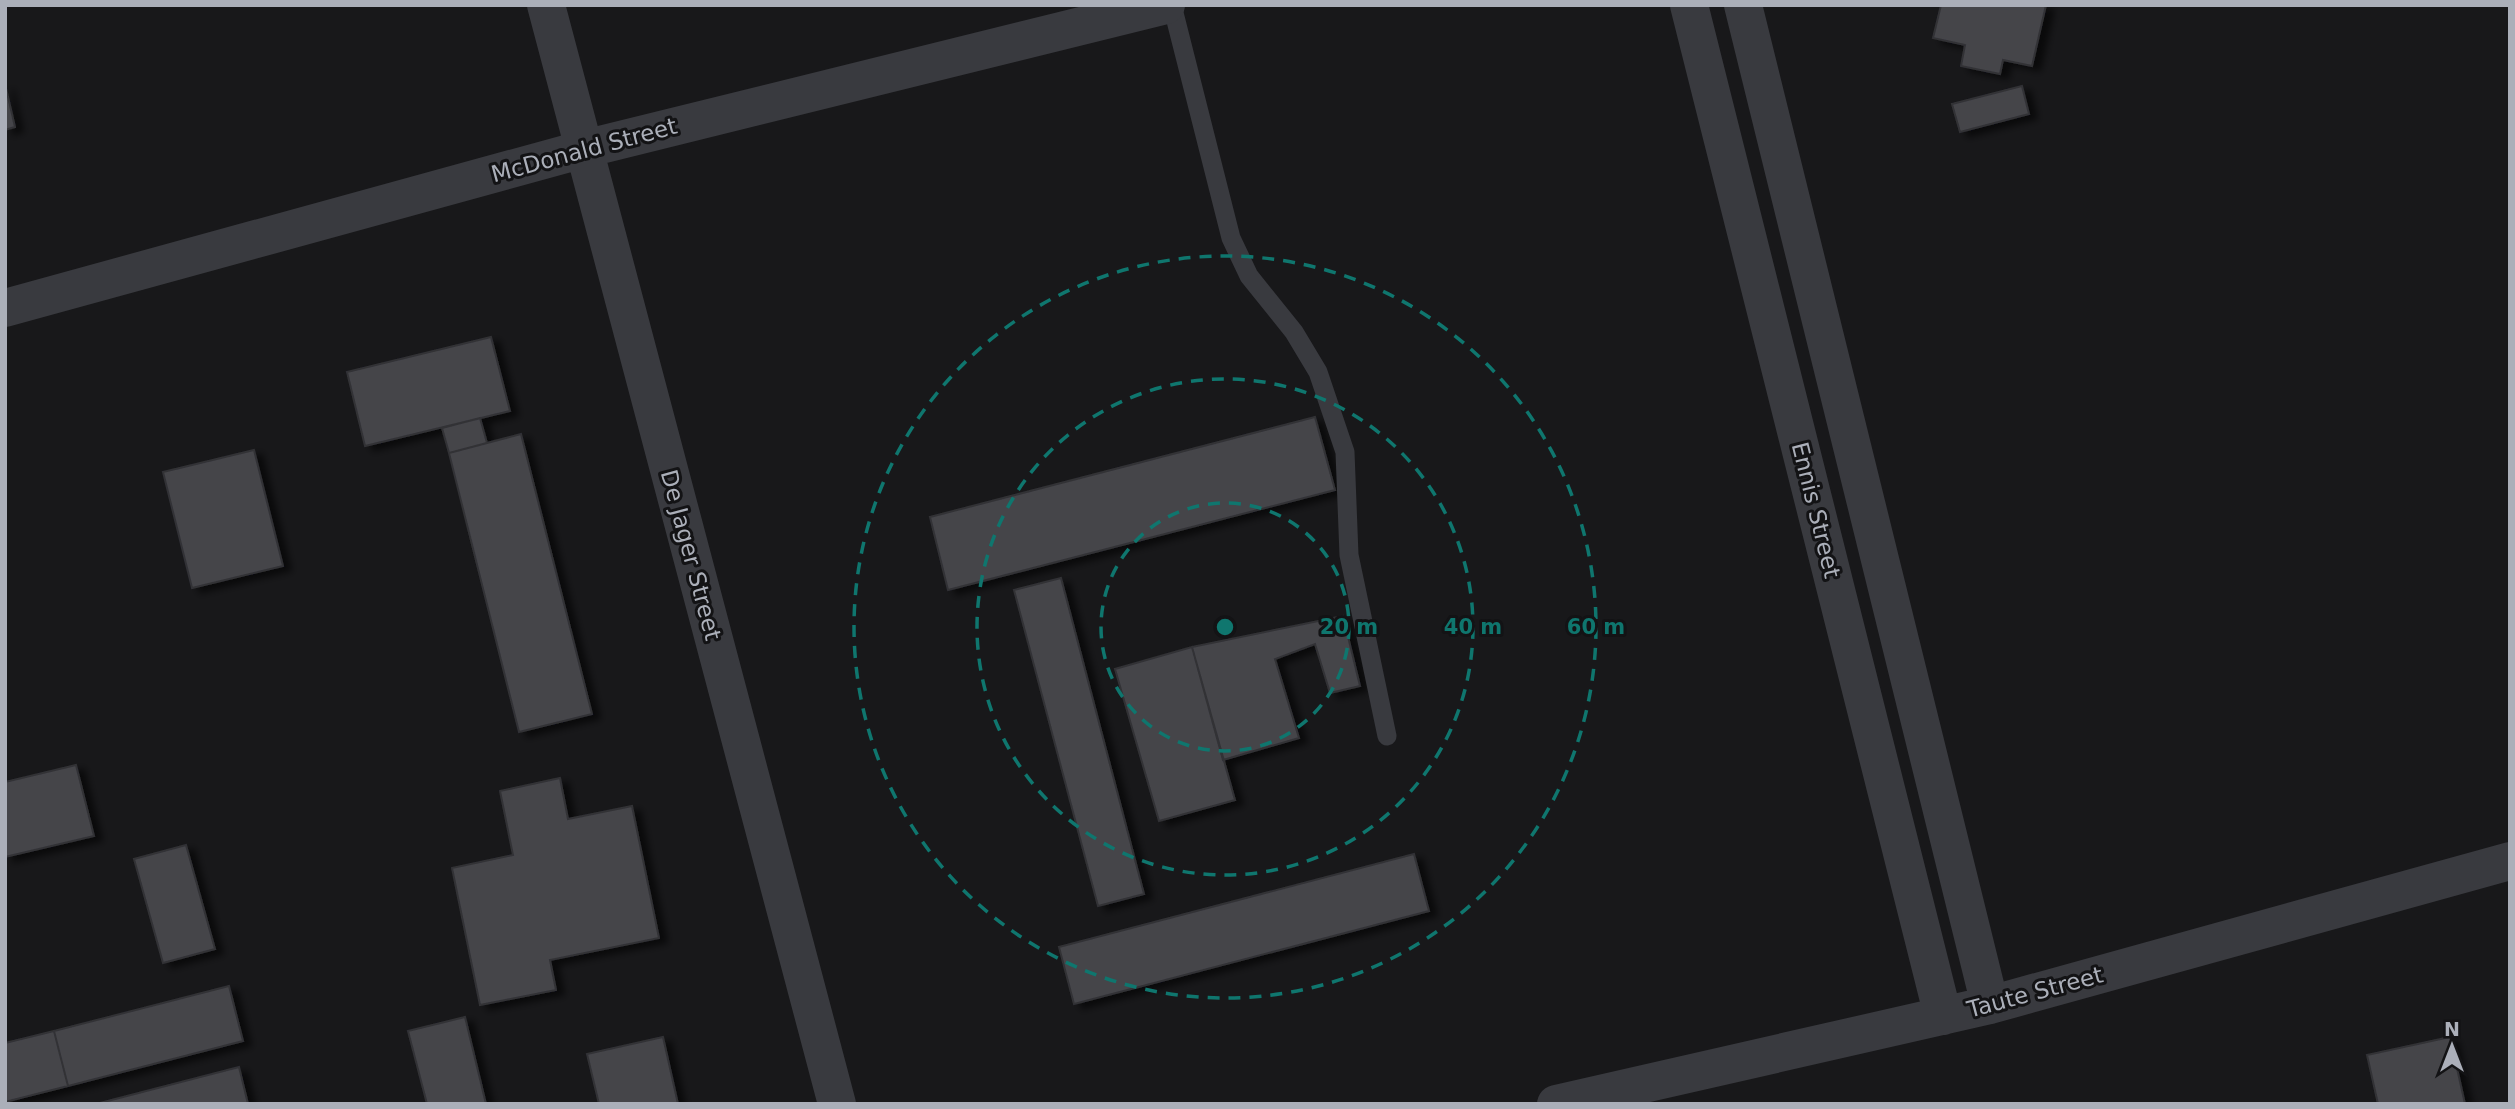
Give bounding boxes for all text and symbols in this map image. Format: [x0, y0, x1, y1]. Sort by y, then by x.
street label: McDonald Street [488, 113, 680, 187]
street label: Ennis Street [1787, 439, 1845, 581]
street label: De Jager Street [656, 467, 726, 643]
centre of rings [1213, 615, 1237, 639]
text: 20 m [1320, 615, 1378, 639]
text: 40 m [1444, 615, 1502, 639]
text: 60 m [1567, 615, 1625, 639]
street label: Taute Street [1963, 961, 2106, 1023]
north arrow [2417, 1011, 2487, 1081]
text: N [2444, 1018, 2460, 1040]

